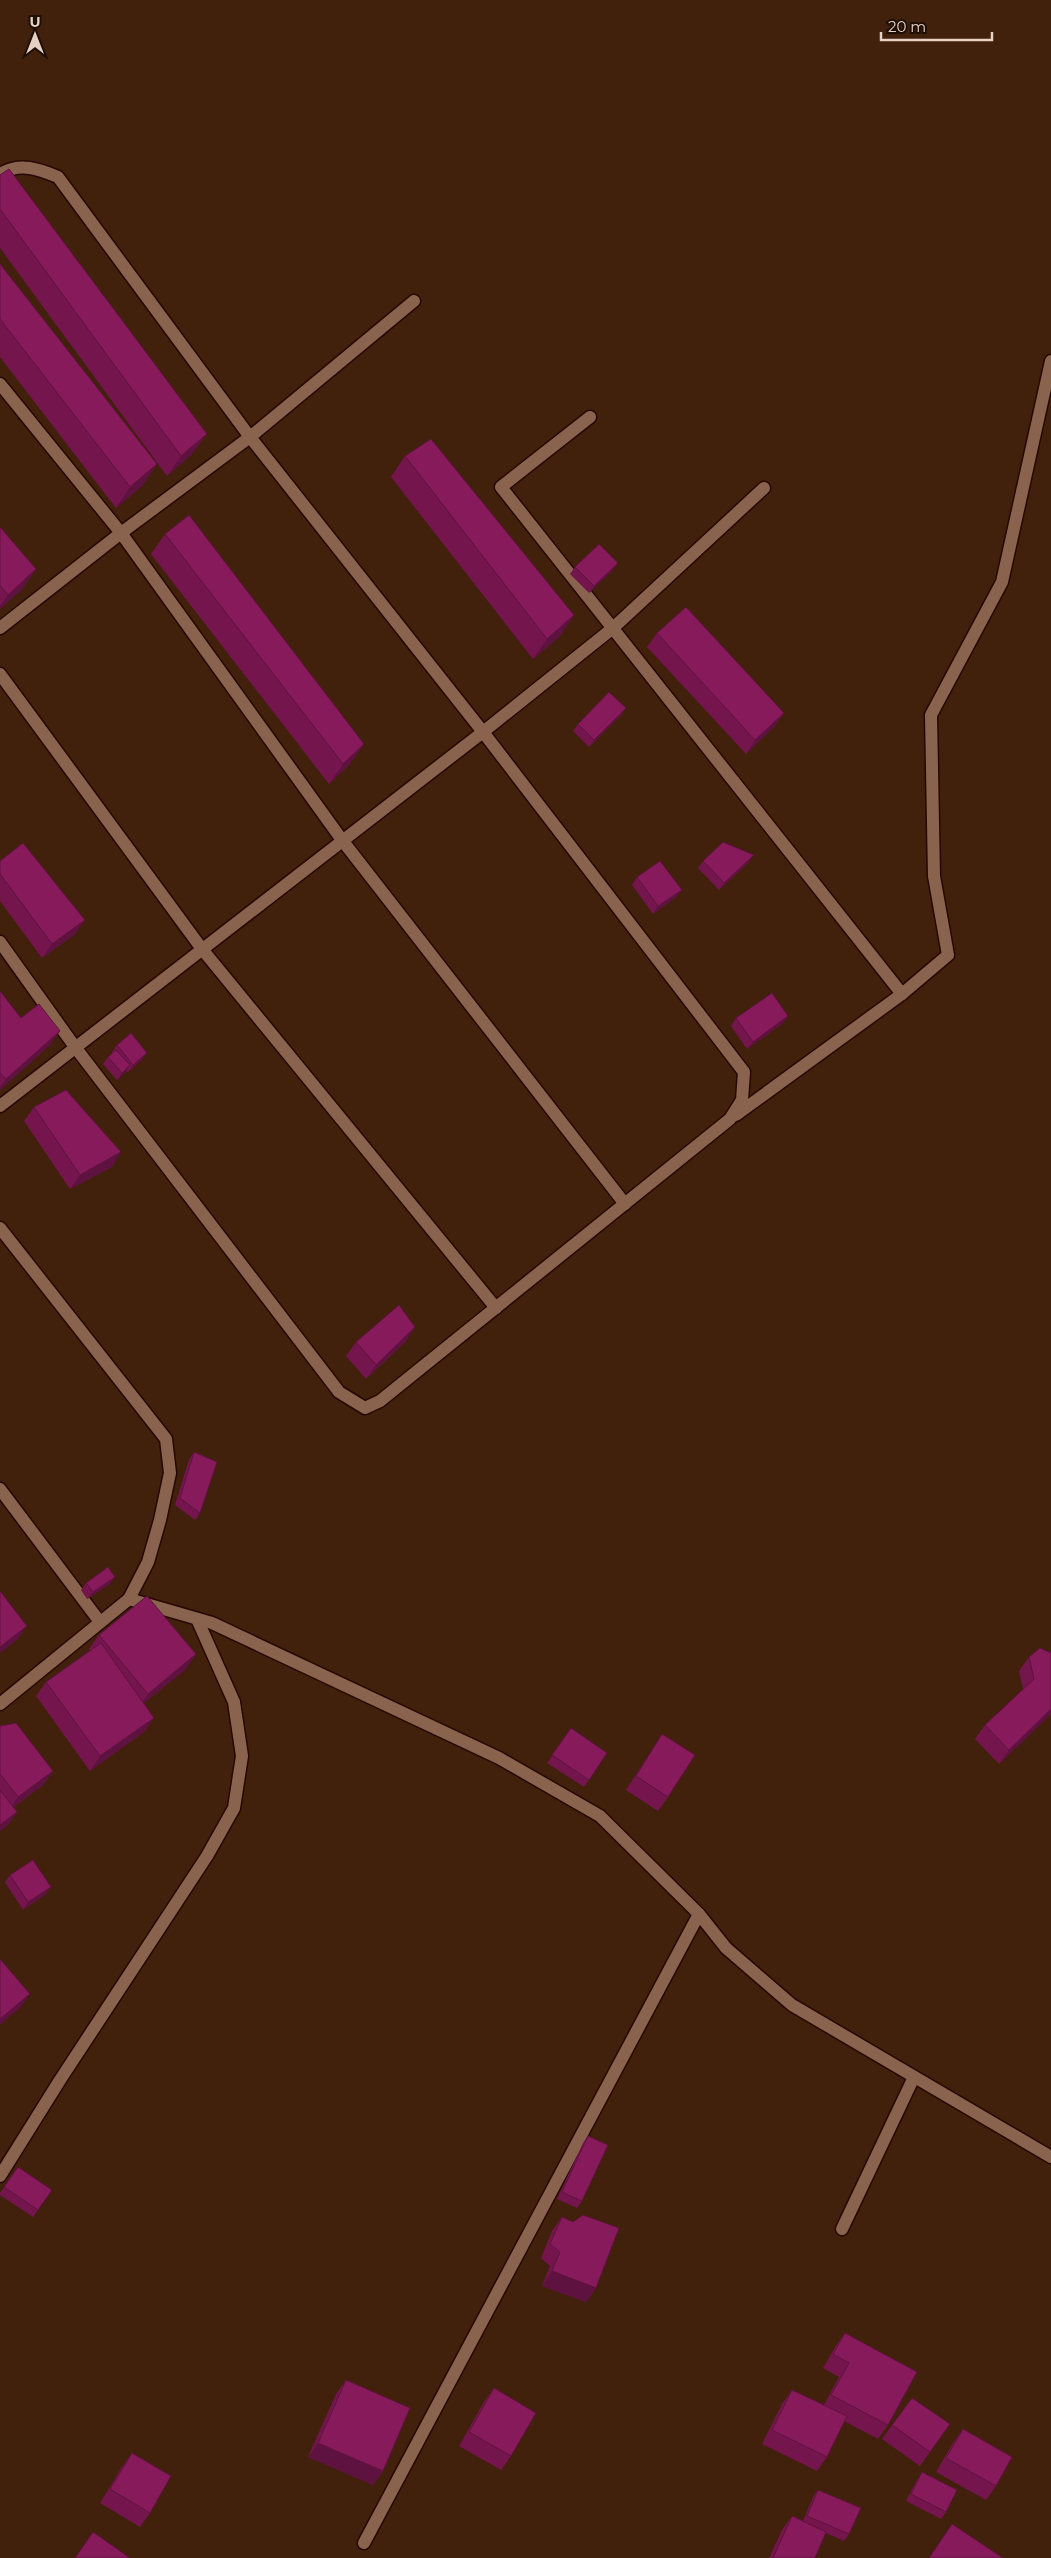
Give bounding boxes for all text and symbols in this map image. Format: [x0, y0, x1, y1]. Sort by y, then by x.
north arrow [10, 10, 60, 60]
scale bar [881, 10, 992, 42]
text: U [29, 13, 41, 31]
text: 20 m [888, 17, 926, 36]

